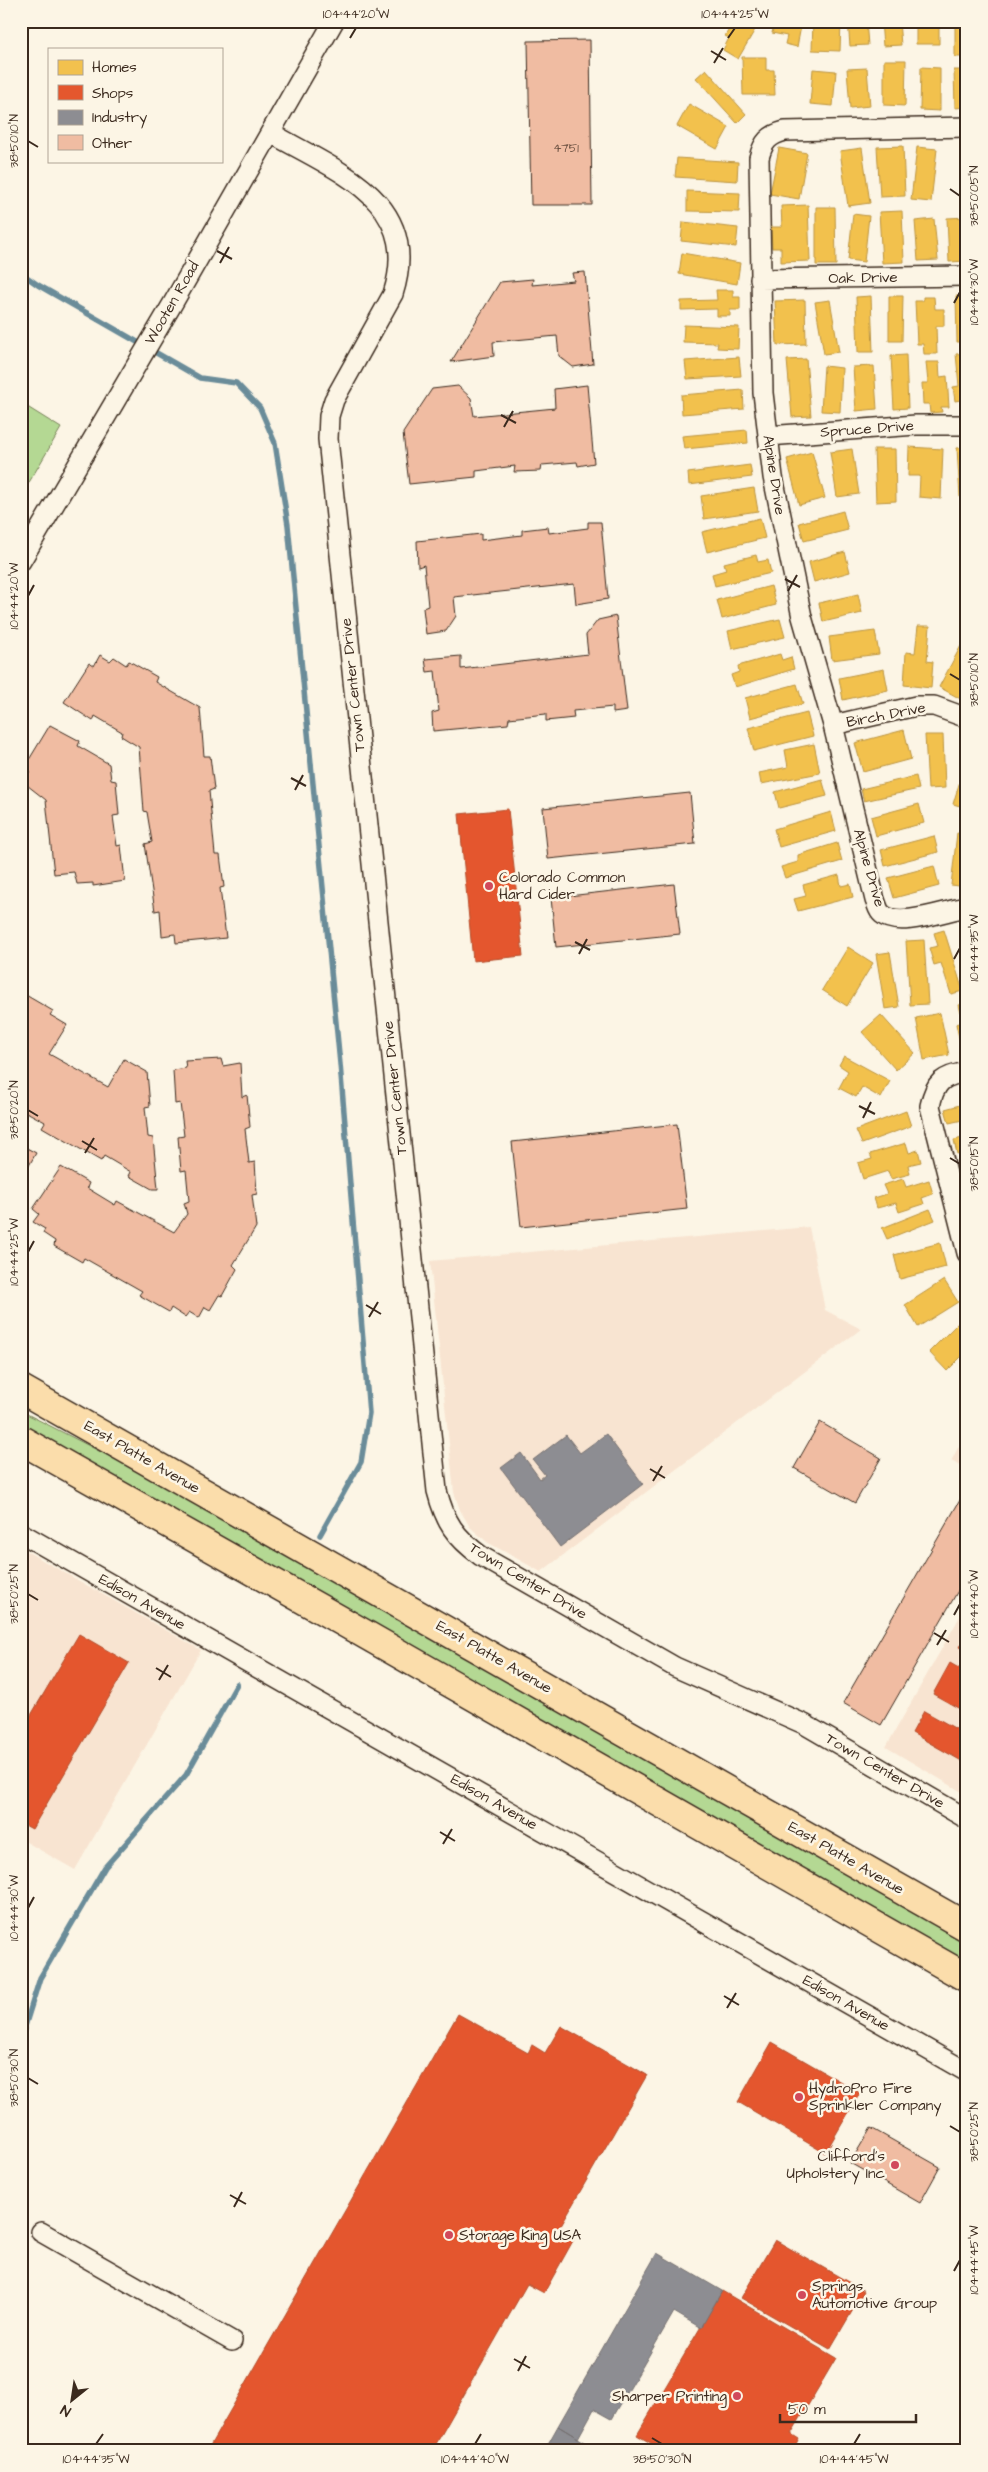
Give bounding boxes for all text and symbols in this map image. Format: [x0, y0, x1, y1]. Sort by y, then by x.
text: 104°44'20"W [323, 6, 390, 23]
text: 104°44'25"W [701, 6, 770, 23]
legend [48, 48, 222, 162]
text: Homes [92, 57, 137, 78]
text: Shops [92, 83, 134, 104]
text: Industry [92, 107, 147, 129]
text: 38°50'10"N [6, 114, 23, 168]
text: Other [92, 133, 132, 154]
house number: 4751 [553, 140, 579, 157]
text: 38°50'05"N [966, 165, 983, 226]
street label: Wooten Road [140, 257, 205, 349]
text: 104°44'30"W [966, 258, 983, 325]
street label: Oak Drive [828, 267, 898, 289]
street label: Spruce Drive [820, 415, 914, 443]
street label: Alpine Drive [757, 434, 791, 516]
text: 104°44'20"W [6, 562, 23, 629]
street label: Town Center Drive [336, 617, 370, 753]
text: 38°50'10"N [966, 653, 983, 707]
street label: Birch Drive [845, 697, 927, 733]
street label: Alpine Drive [848, 826, 890, 910]
place label: Colorado Common Hard Cider [499, 867, 626, 905]
marker: Colorado Common Hard Cider [483, 880, 495, 892]
text: 104°44'35"W [966, 914, 983, 981]
street label: Town Center Drive [378, 1020, 412, 1156]
text: 38°50'20"N [6, 1080, 23, 1140]
text: 38°50'15"N [966, 1136, 983, 1191]
text: 104°44'25"W [6, 1217, 23, 1286]
street label: East Platte Avenue [80, 1415, 204, 1499]
street label: Town Center Drive [465, 1537, 591, 1625]
text: 38°50'25"N [6, 1563, 23, 1624]
street label: Edison Avenue [95, 1569, 189, 1635]
text: 104°44'40"W [966, 1569, 983, 1638]
street label: East Platte Avenue [432, 1615, 556, 1699]
street label: Town Center Drive [822, 1728, 948, 1814]
street label: Edison Avenue [447, 1769, 541, 1835]
street label: East Platte Avenue [784, 1816, 908, 1900]
text: 104°44'30"W [6, 1874, 23, 1941]
street label: Edison Avenue [799, 1970, 893, 2036]
text: 38°50'30"N [6, 2048, 23, 2107]
place label: HydroPro Fire Sprinkler Company [809, 2078, 941, 2117]
marker: HydroPro Fire Sprinkler Company [793, 2091, 805, 2103]
text: 38°50'25"N [966, 2101, 983, 2162]
place label: Clifford's Upholstery Inc [787, 2146, 886, 2185]
marker: Clifford's Upholstery Inc [889, 2159, 901, 2171]
place label: Storage King USA [459, 2225, 582, 2247]
text: 104°44'45"W [966, 2225, 983, 2294]
marker: Storage King USA [443, 2229, 455, 2241]
place label: Springs Automotive Group [812, 2276, 937, 2314]
marker: Springs Automotive Group [796, 2289, 808, 2301]
north arrow [48, 2374, 98, 2424]
place label: Sharper Printing [612, 2386, 727, 2408]
marker: Sharper Printing [731, 2390, 743, 2402]
scale bar [780, 2392, 917, 2424]
text: N [57, 2399, 75, 2421]
text: 50 m [788, 2399, 826, 2420]
text: 104°44'35"W [63, 2451, 130, 2468]
text: 104°44'40"W [441, 2451, 510, 2468]
text: 38°50'30"N [633, 2451, 692, 2468]
text: 104°44'45"W [820, 2451, 889, 2468]

